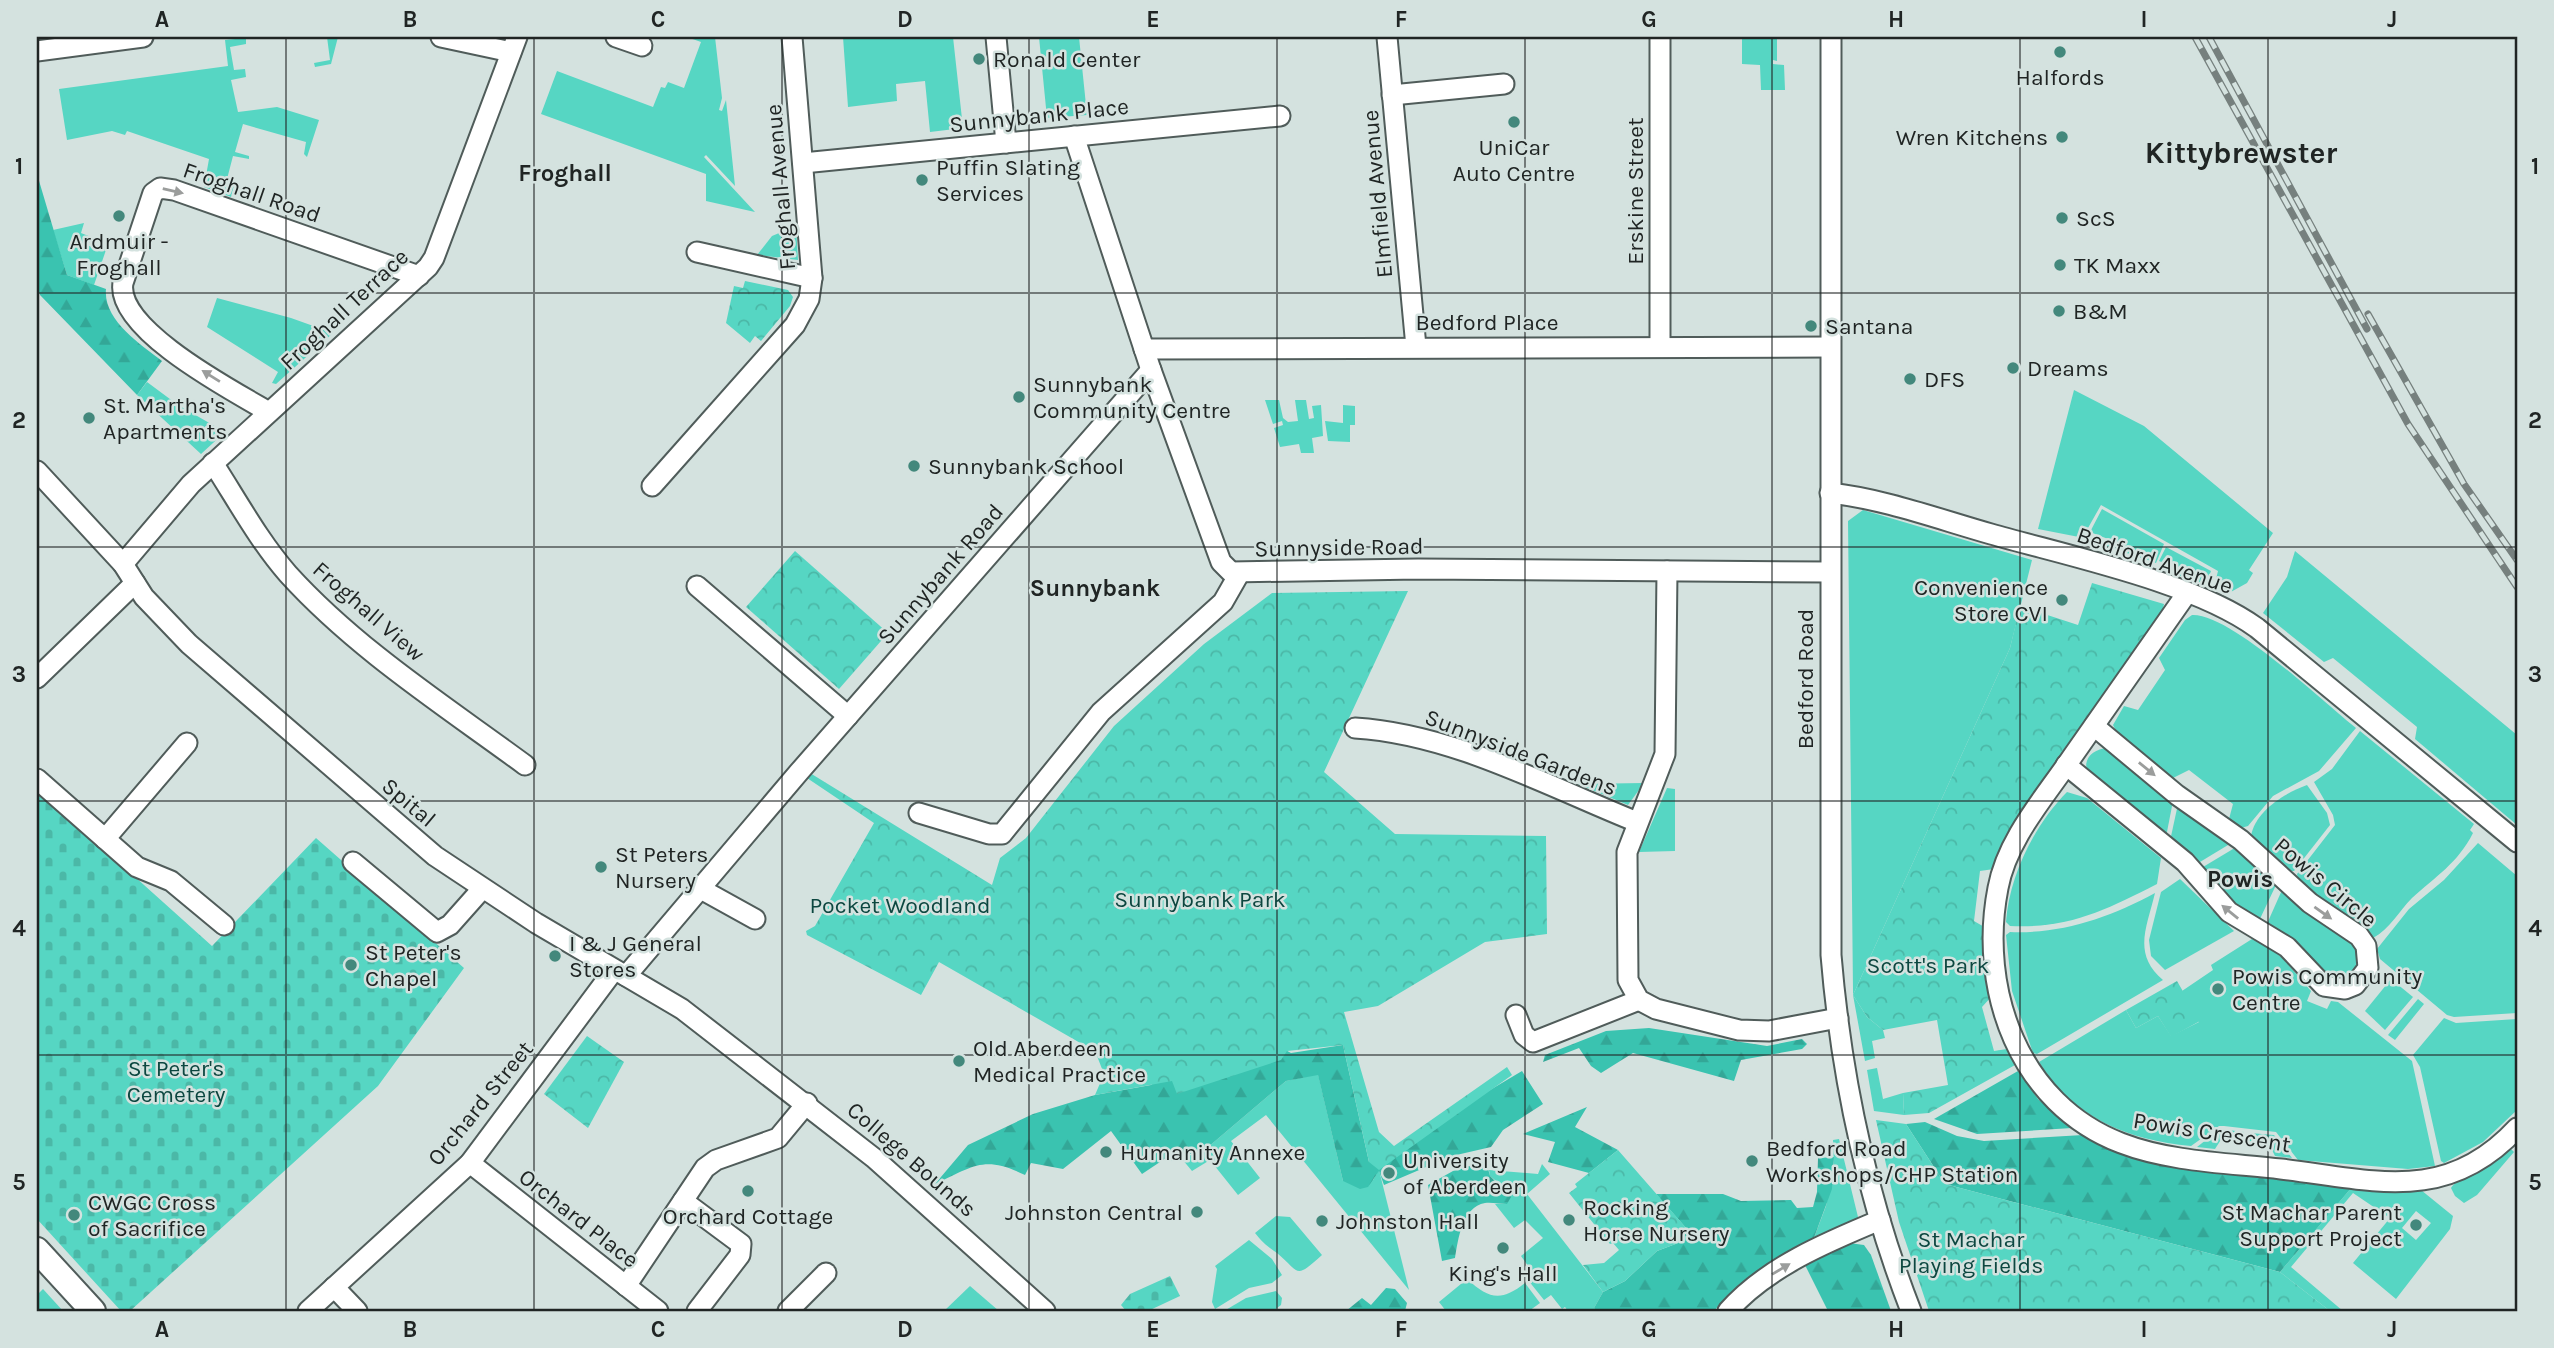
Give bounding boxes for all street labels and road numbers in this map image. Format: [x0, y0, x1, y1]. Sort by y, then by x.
street label: Sunnybank Place [948, 93, 1130, 138]
street label: Froghall Avenue [760, 103, 801, 271]
street label: Elmfield Avenue [1357, 109, 1398, 279]
street label: Erskine Street [1622, 117, 1649, 265]
street label: Froghall Road [179, 156, 324, 229]
street label: Froghall Terrace [275, 243, 414, 376]
street label: Bedford Place [1415, 309, 1559, 336]
street label: Sunnybank Road [872, 498, 1009, 650]
street label: Bedford Avenue [2073, 521, 2236, 600]
street label: Sunnyside Road [1254, 533, 1424, 562]
street label: Froghall View [307, 556, 430, 667]
street label: Bedford Road [1792, 609, 1819, 749]
street label: Sunnyside Gardens [1421, 703, 1621, 802]
street label: Spital [376, 772, 441, 833]
street label: Powis Circle [2269, 832, 2383, 933]
street label: Orchard Street [422, 1035, 539, 1171]
street label: College Bounds [842, 1096, 982, 1223]
street label: Powis Crescent [2131, 1107, 2293, 1158]
street label: Orchard Place [513, 1163, 644, 1274]

